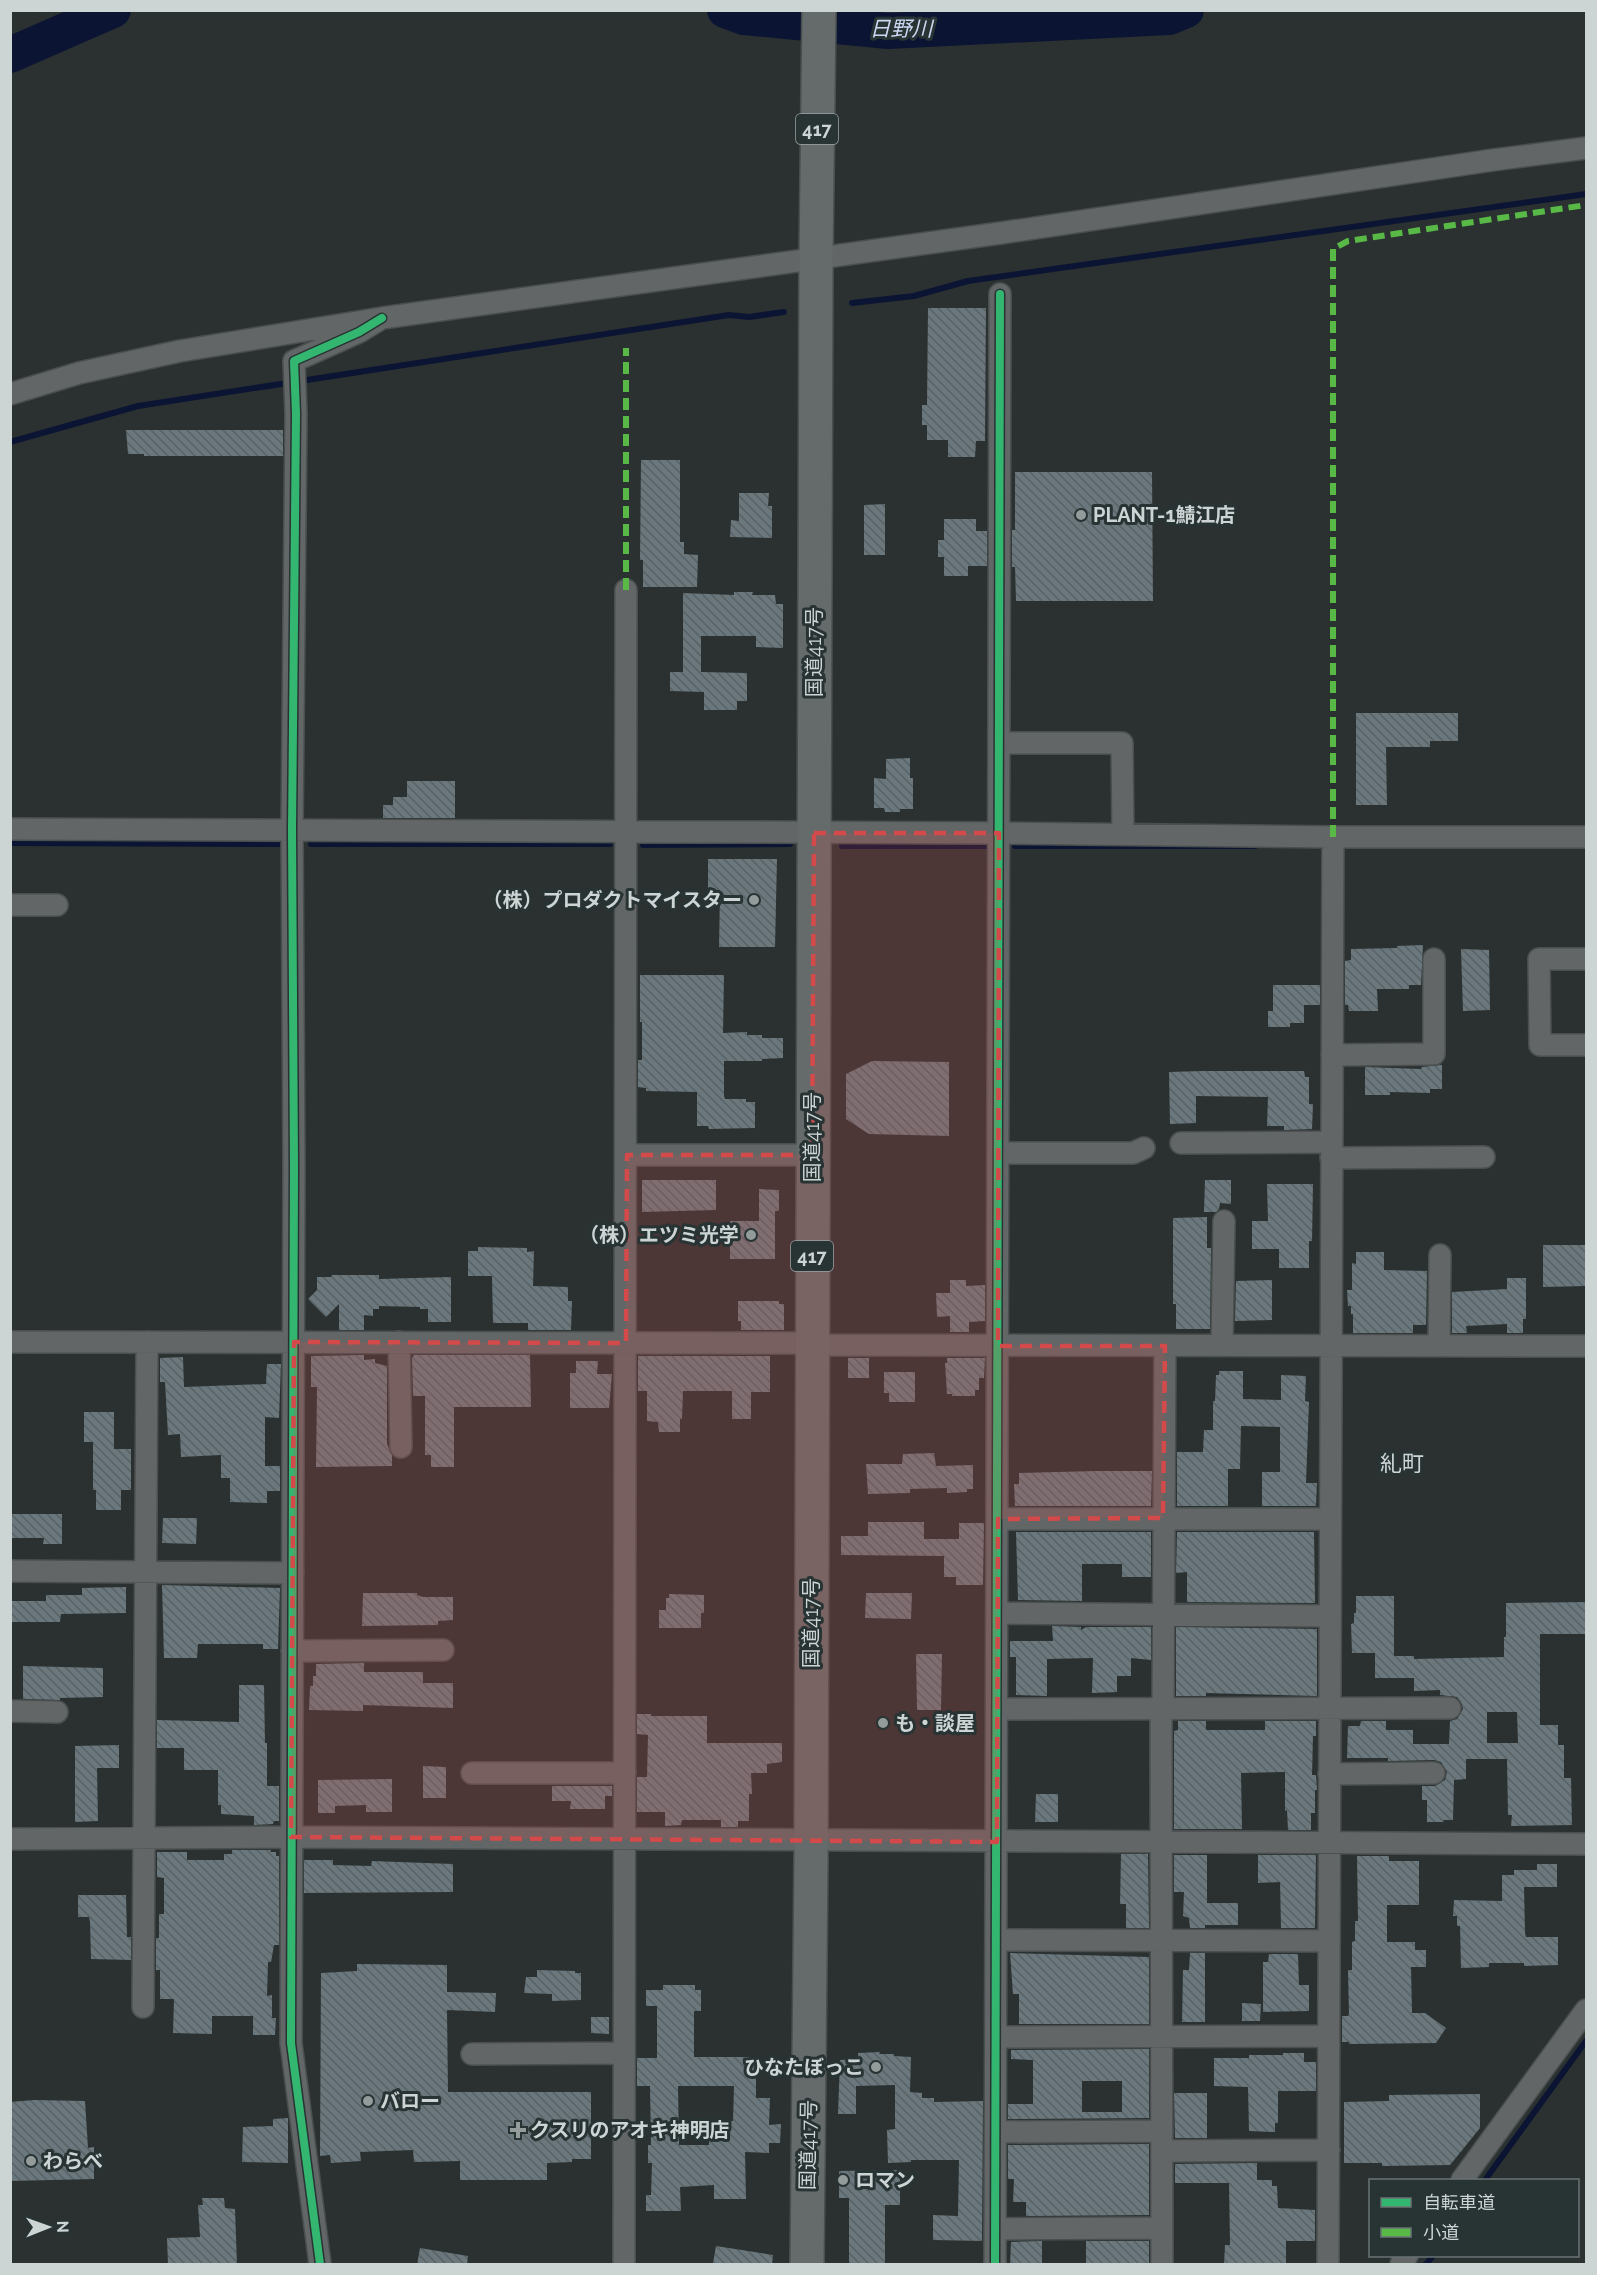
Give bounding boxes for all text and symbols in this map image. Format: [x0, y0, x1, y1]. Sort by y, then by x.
water label: 日野川 [870, 16, 934, 41]
road number: 417 [796, 114, 838, 144]
place label: PLANT-1鯖江店 [1093, 503, 1235, 527]
marker: PLANT-1鯖江店 [1074, 508, 1088, 522]
street label: 国道417号 [802, 607, 826, 697]
place label: （株）プロダクトマイスター [483, 888, 742, 912]
marker: （株）プロダクトマイスター [747, 893, 761, 907]
street label: 国道417号 [800, 1092, 824, 1182]
place label: （株）エツミ光学 [579, 1223, 739, 1247]
marker: （株）エツミ光学 [744, 1228, 758, 1242]
road number: 417 [791, 1241, 833, 1271]
district label: 糺町 [1380, 1450, 1424, 1476]
street label: 国道417号 [799, 1578, 823, 1668]
place label: も・談屋 [895, 1711, 975, 1735]
marker: も・談屋 [876, 1716, 890, 1730]
place label: ひなたぼっこ [744, 2055, 864, 2079]
marker: ひなたぼっこ [869, 2060, 883, 2074]
place label: バロー [380, 2089, 440, 2113]
marker: バロー [361, 2094, 375, 2108]
street label: 国道417号 [795, 2100, 821, 2190]
place label: クスリのアオキ神明店 [530, 2118, 729, 2142]
marker: クスリのアオキ神明店 [511, 2123, 525, 2137]
place label: わらべ [43, 2149, 103, 2173]
marker: わらべ [24, 2154, 38, 2168]
place label: ロマン [855, 2168, 915, 2192]
marker: ロマン [836, 2173, 850, 2187]
legend [1369, 2179, 1579, 2257]
text: 自転車道 [1423, 2192, 1495, 2213]
north arrow [18, 2197, 78, 2257]
text: N [53, 2220, 72, 2233]
text: 小道 [1423, 2222, 1459, 2243]

